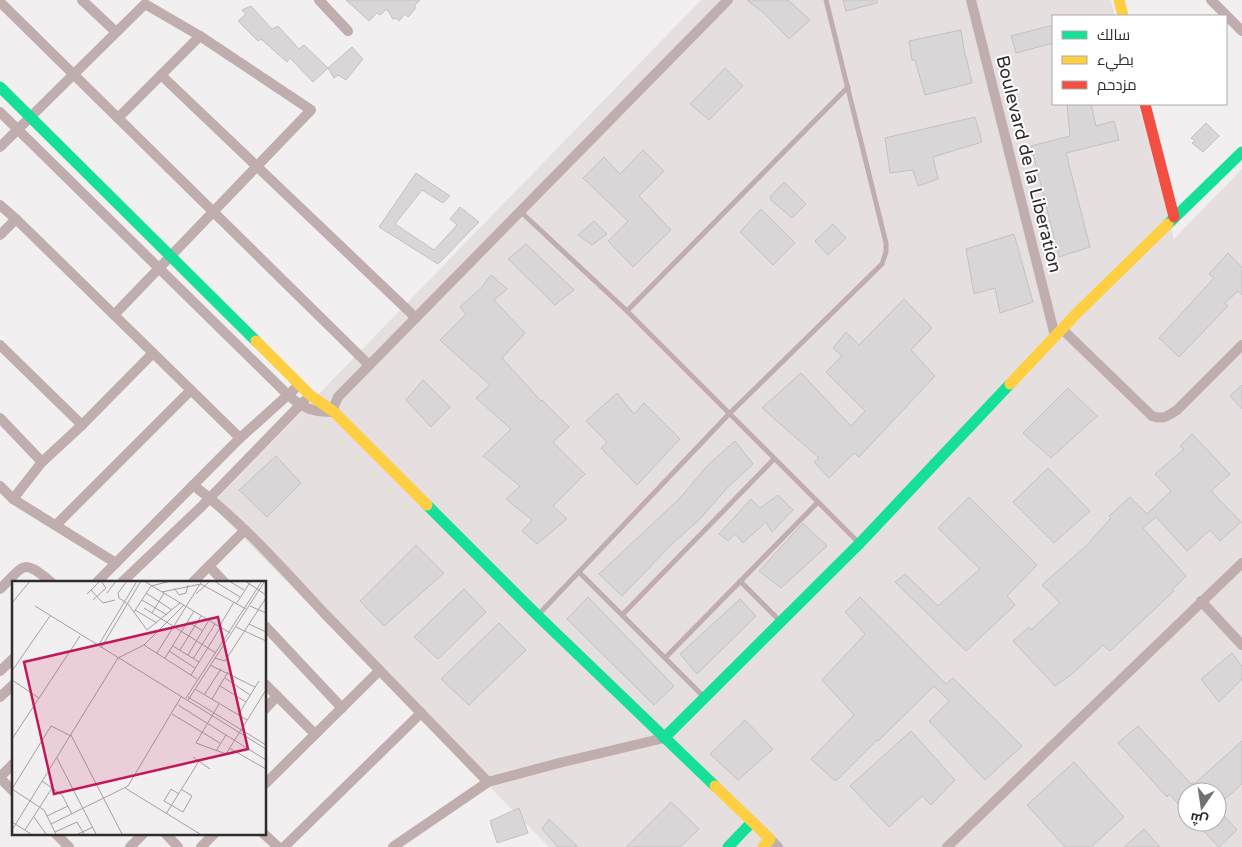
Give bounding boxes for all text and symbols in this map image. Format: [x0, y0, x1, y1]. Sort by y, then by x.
legend [1052, 15, 1227, 105]
text: سالك [1097, 26, 1130, 44]
text: بطيء [1097, 51, 1134, 72]
street label: Boulevard de la Liberation [991, 53, 1067, 275]
text: مزدحم [1097, 76, 1137, 95]
inset map [12, 581, 266, 834]
north arrow [1177, 782, 1227, 832]
text: ش [1188, 809, 1210, 829]

